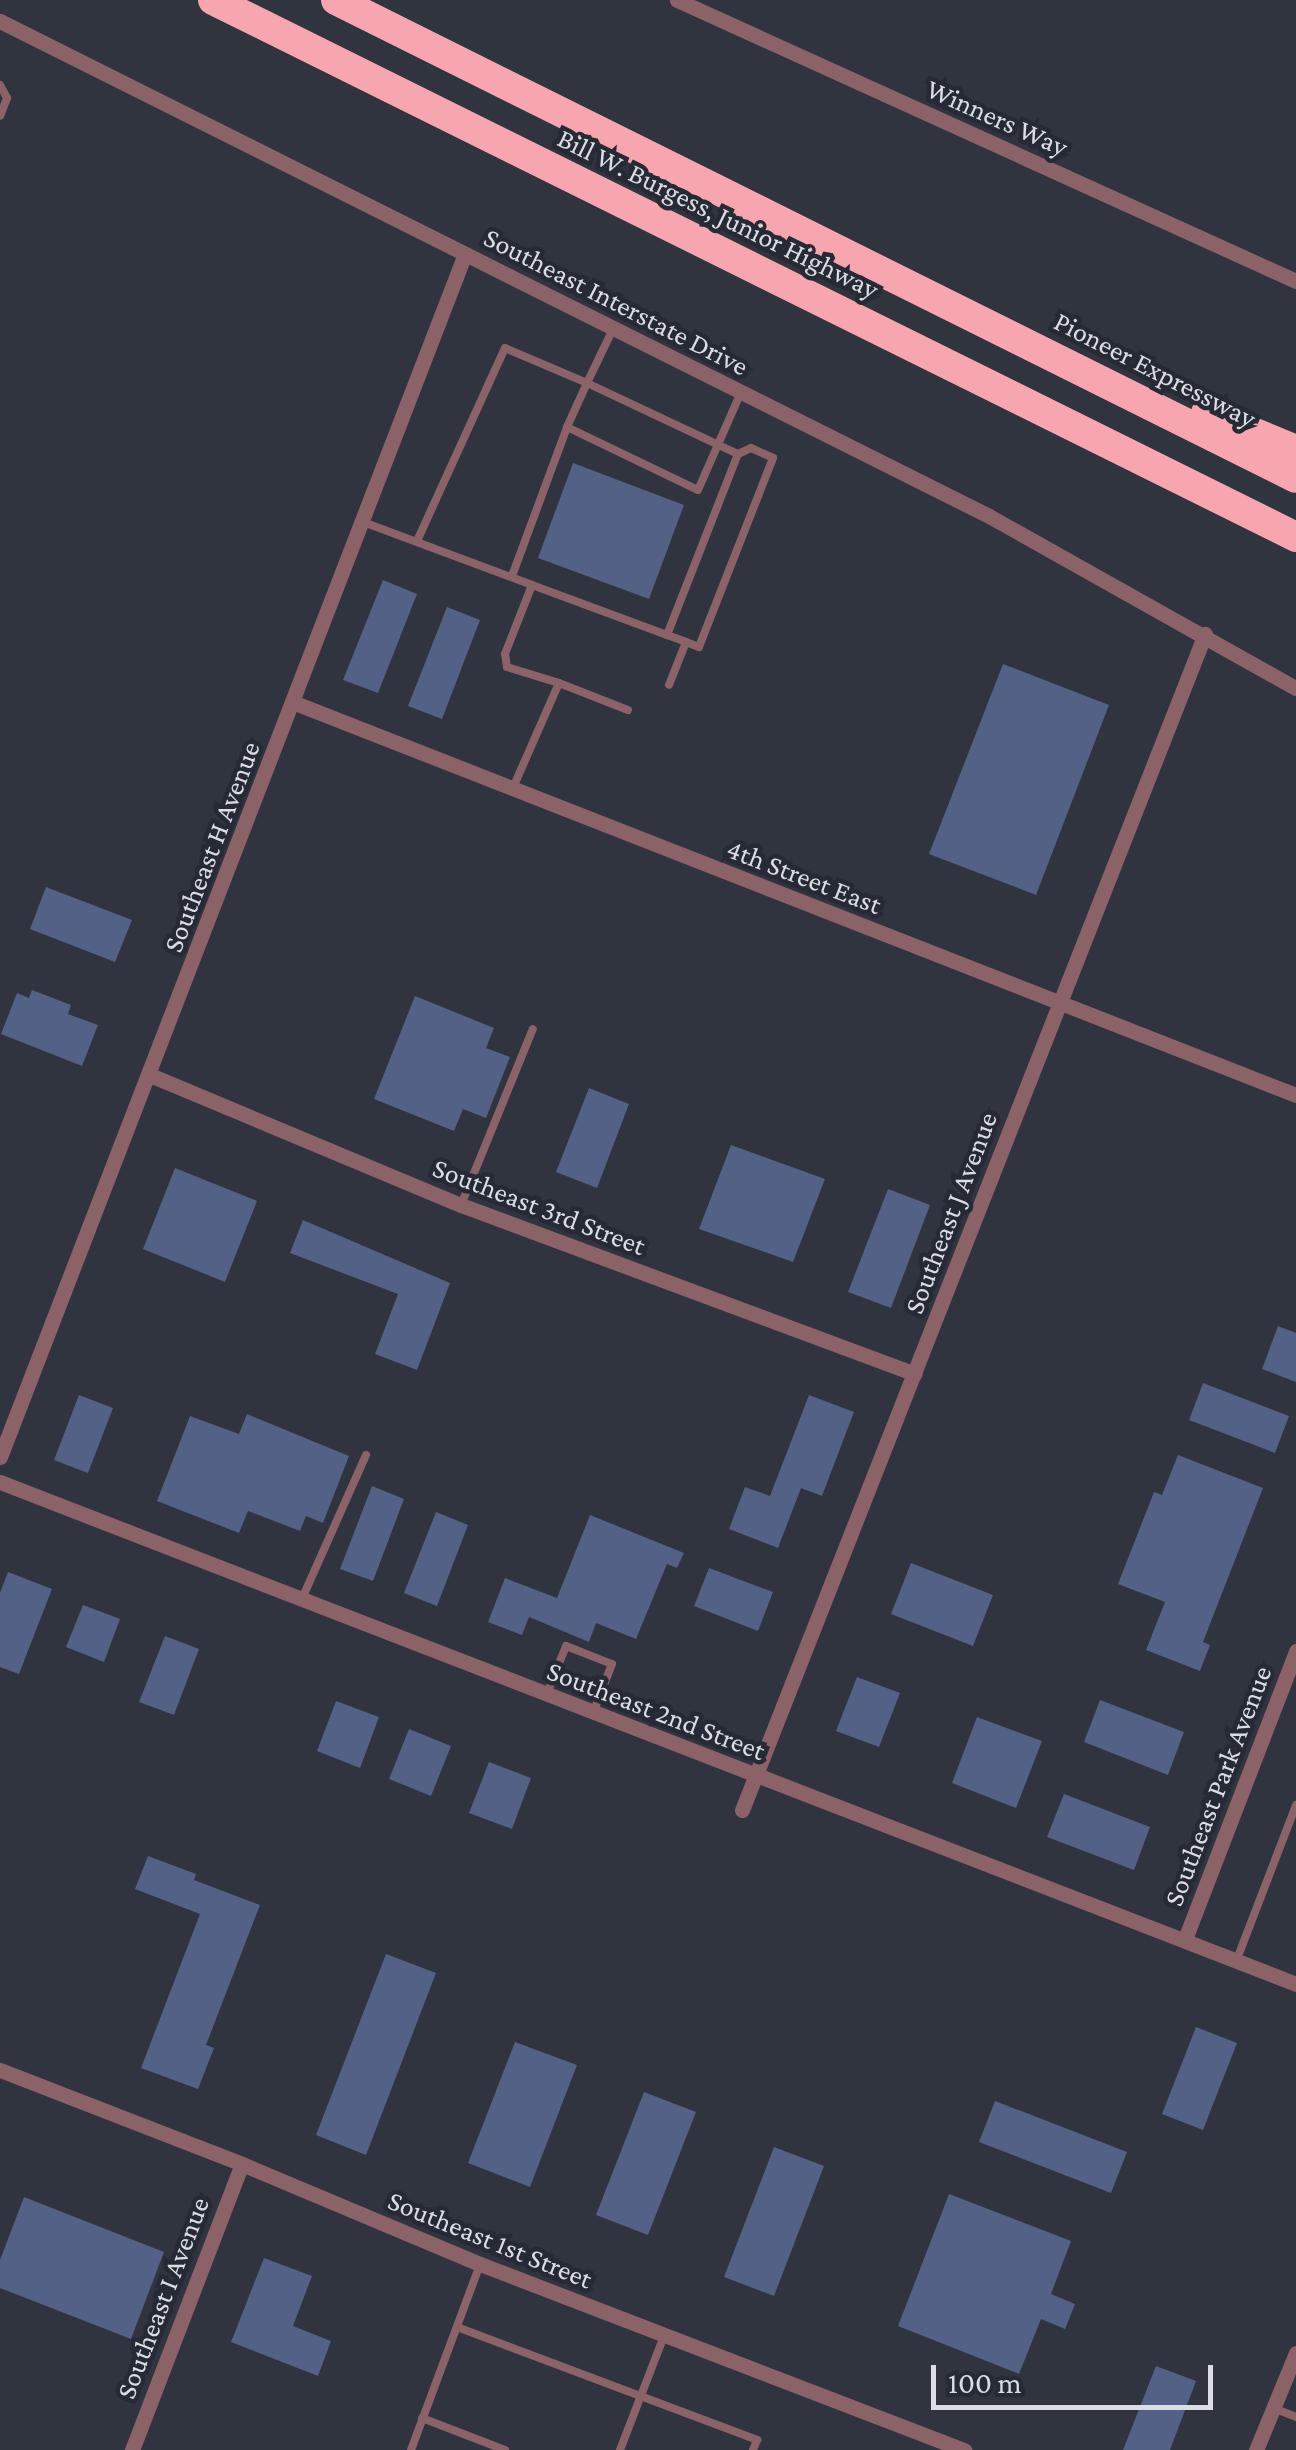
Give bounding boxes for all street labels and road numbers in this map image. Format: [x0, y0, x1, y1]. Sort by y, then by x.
street label: Winners Way [921, 72, 1073, 164]
street label: Bill W. Burgess, Junior Highway [552, 122, 884, 306]
street label: Southeast Interstate Drive [478, 221, 754, 383]
street label: Pioneer Expressway [1048, 305, 1262, 435]
street label: Southeast H Avenue [156, 737, 268, 957]
street label: 4th Street East [722, 832, 886, 922]
street label: Southeast J Avenue [897, 1107, 1005, 1319]
street label: Southeast 3rd Street [428, 1151, 650, 1263]
street label: Southeast 2nd Street [542, 1654, 770, 1768]
street label: Southeast Park Avenue [1157, 1661, 1279, 1911]
street label: Southeast 1st Street [383, 2184, 597, 2296]
street label: Southeast I Avenue [109, 2192, 217, 2404]

